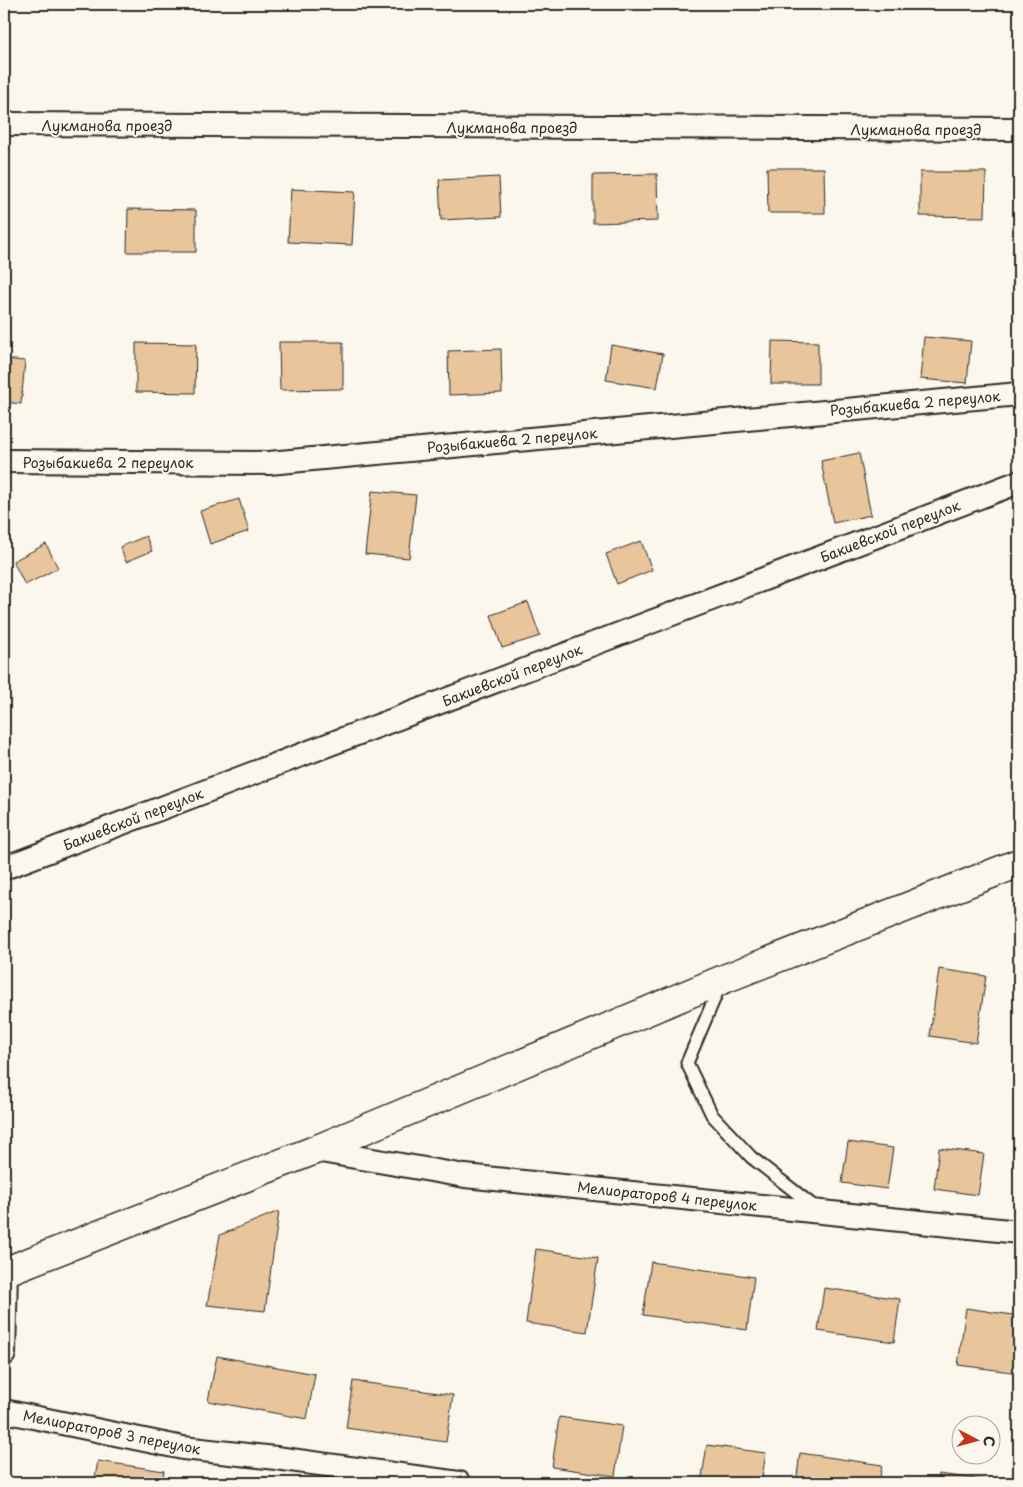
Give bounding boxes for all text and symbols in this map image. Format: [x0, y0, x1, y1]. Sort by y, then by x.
street label: Лукманова проезд [42, 115, 172, 136]
street label: Лукманова проезд [447, 117, 577, 138]
street label: Лукманова проезд [851, 119, 981, 140]
street label: Розыбакиева 2 переулок [829, 385, 1002, 421]
street label: Розыбакиева 2 переулок [426, 422, 599, 458]
street label: Розыбакиева 2 переулок [22, 452, 194, 473]
street label: Бакиевской переулок [817, 494, 964, 567]
street label: Бакиевской переулок [439, 638, 586, 711]
street label: Бакиевской переулок [60, 782, 207, 855]
street label: Мелиораторов 4 переулок [576, 1176, 759, 1216]
street label: Мелиораторов 3 переулок [21, 1404, 203, 1460]
north arrow [950, 1414, 1000, 1464]
text: С [978, 1435, 1000, 1448]

